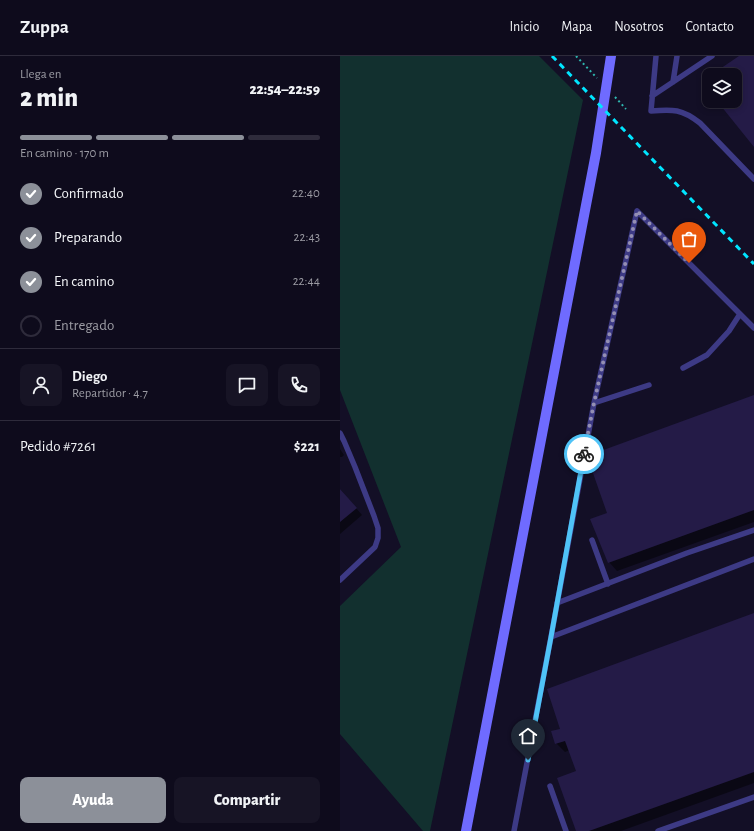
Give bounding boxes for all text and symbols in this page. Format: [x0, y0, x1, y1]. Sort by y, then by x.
text: Zuppa [20, 18, 69, 37]
text: Inicio [509, 20, 539, 34]
text: Mapa [561, 20, 592, 34]
text: Nosotros [614, 20, 664, 34]
text: Contacto [686, 20, 734, 34]
text: Llega en [20, 68, 62, 81]
map controls [702, 68, 742, 108]
button: layers [702, 68, 742, 108]
text: 22:54–22:59 [249, 82, 320, 97]
text: 2 min [20, 85, 78, 111]
text: En camino · 170 m [20, 147, 109, 160]
icon: check [20, 183, 42, 205]
text: Confirmado [54, 186, 124, 201]
text: 22:40 [292, 187, 320, 200]
pin [672, 222, 706, 263]
icon: check [20, 227, 42, 249]
icon: bag [678, 228, 700, 250]
text: Preparando [54, 230, 122, 245]
text: 22:43 [294, 231, 320, 244]
icon: check [20, 271, 42, 293]
text: En camino [54, 274, 114, 289]
text: 22:44 [293, 275, 320, 288]
text: Entregado [54, 318, 114, 333]
button: person [20, 364, 62, 406]
button: chat [226, 364, 268, 406]
button: phone [278, 364, 320, 406]
text: Diego [72, 369, 108, 384]
text: Repartidor · 4.7 [72, 387, 148, 400]
courier [564, 434, 604, 474]
text: Pedido #7261 [20, 439, 96, 454]
text: $221 [294, 439, 320, 454]
icon: bike [573, 443, 595, 465]
pin [511, 719, 545, 760]
icon: home [517, 725, 539, 747]
button: Ayuda [20, 777, 166, 823]
button: Compartir [174, 777, 320, 823]

